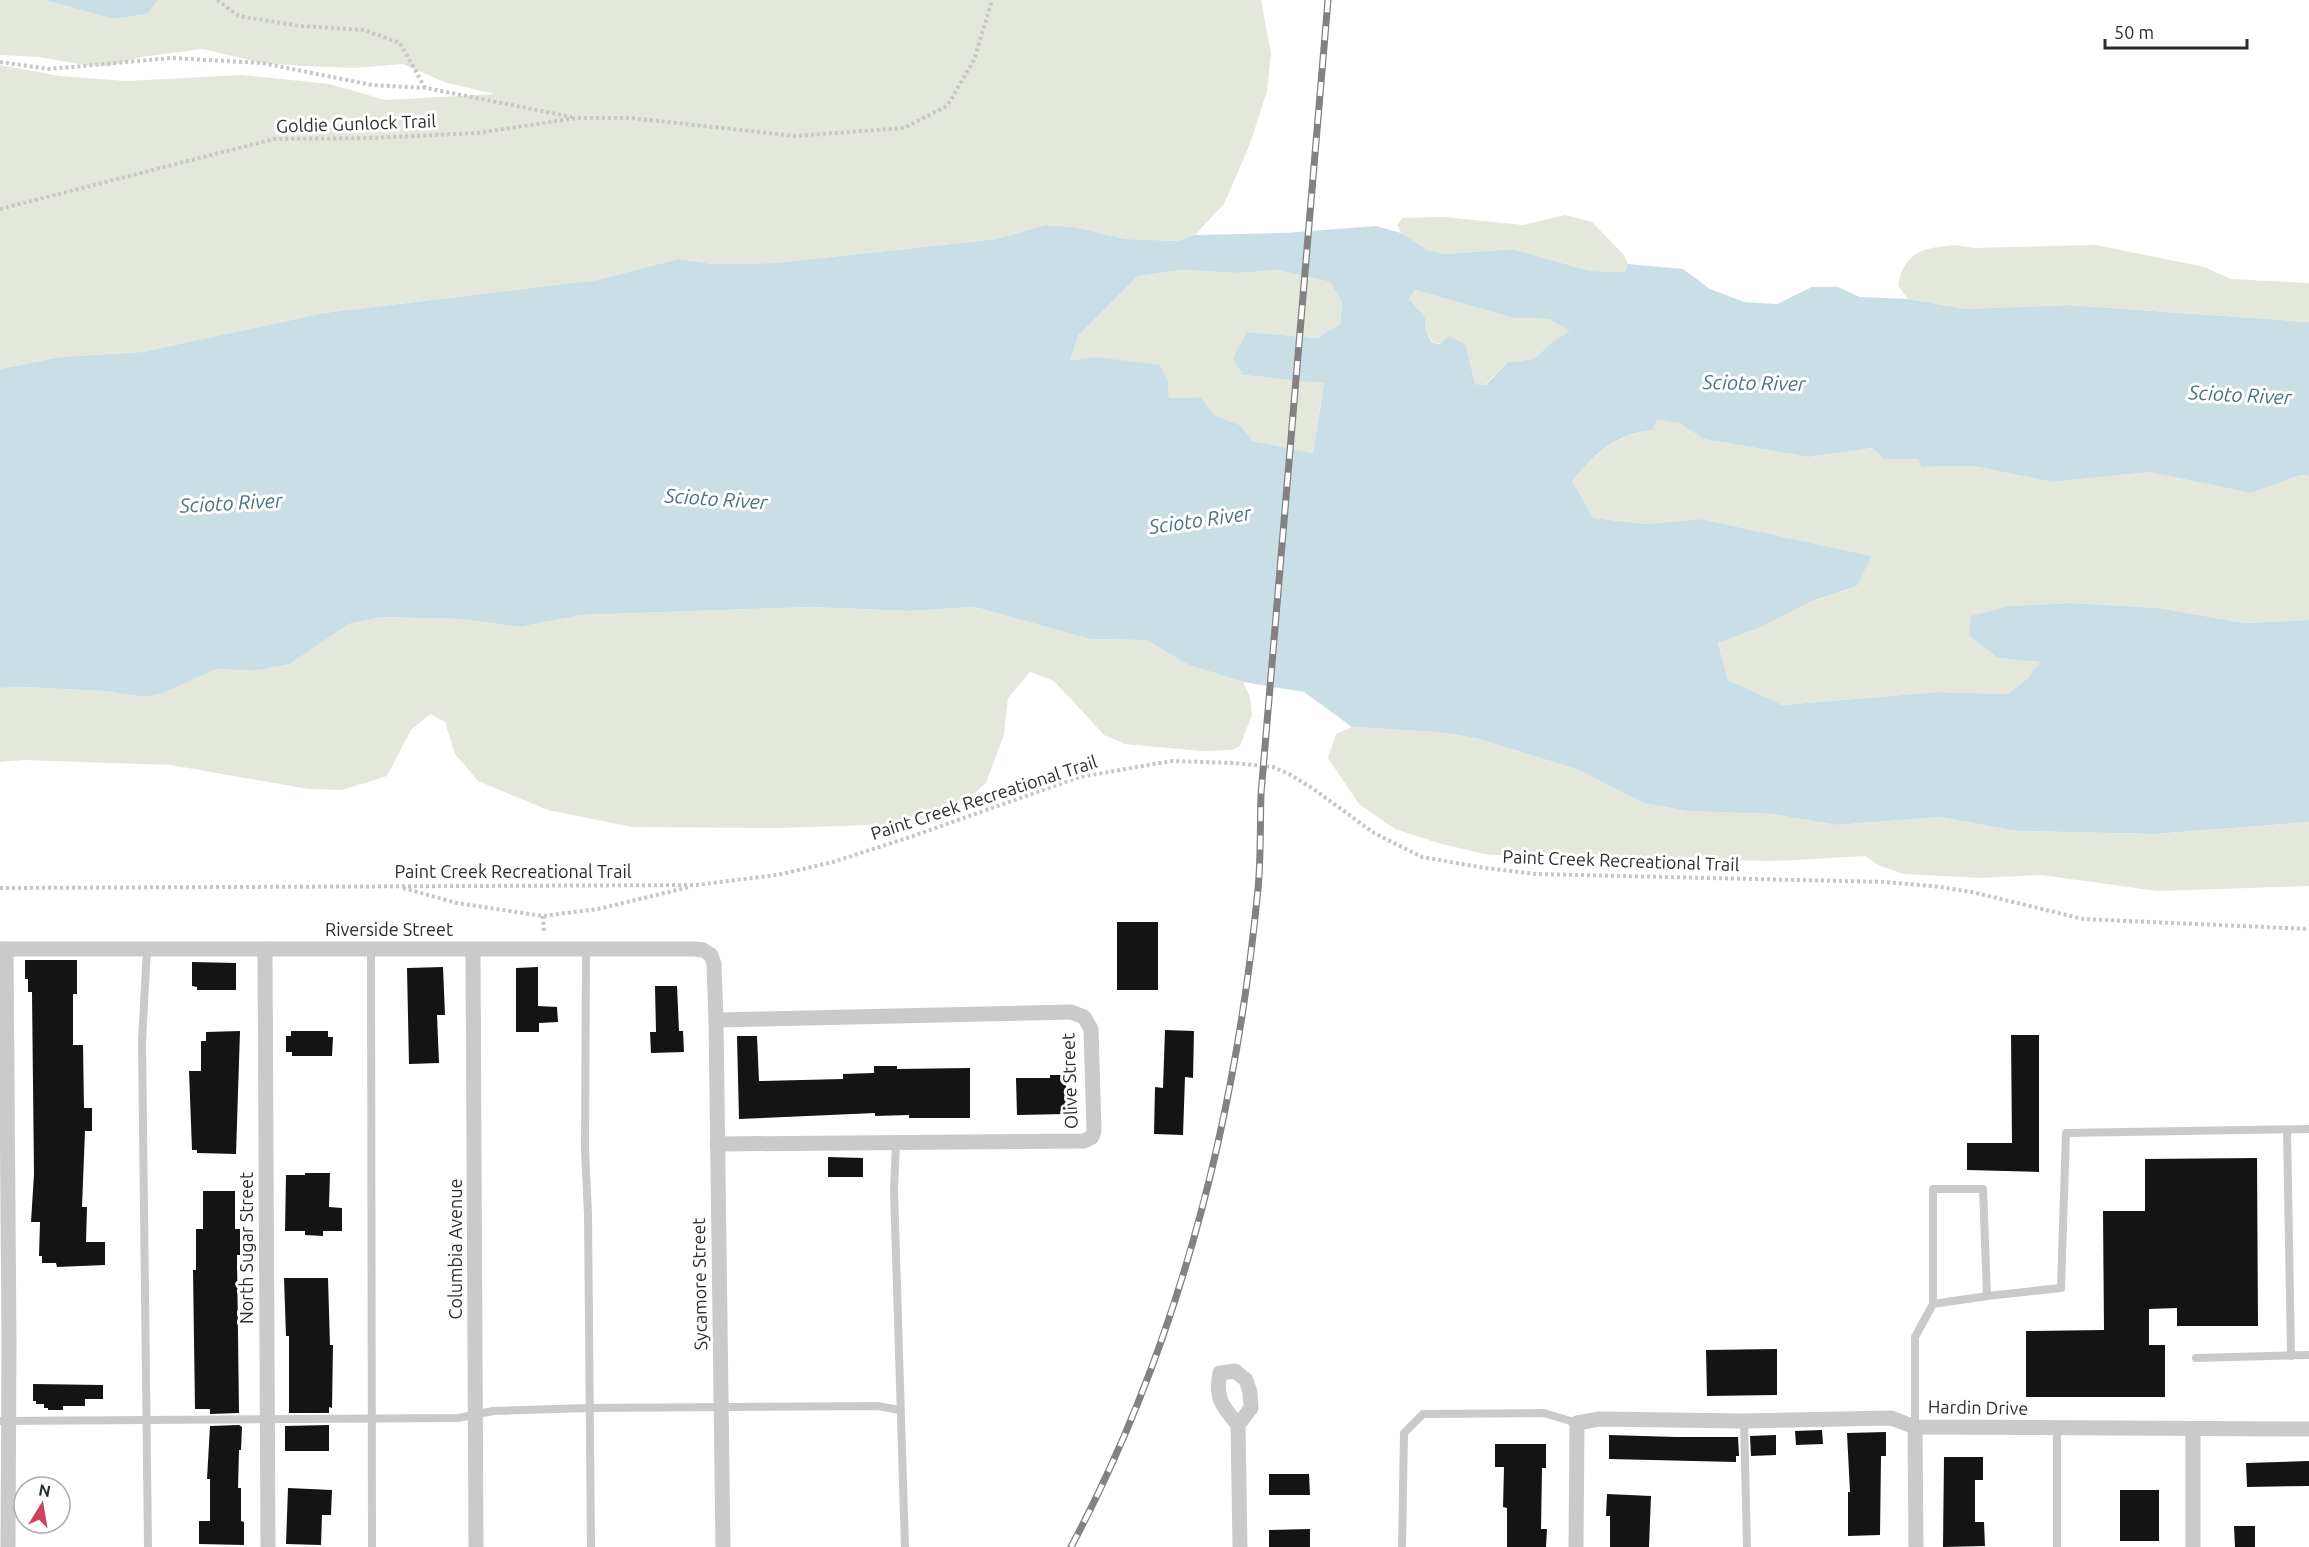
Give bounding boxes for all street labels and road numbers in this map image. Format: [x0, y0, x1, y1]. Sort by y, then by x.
street label: Goldie Gunlock Trail [276, 110, 437, 136]
street label: Paint Creek Recreational Trail [868, 751, 1100, 843]
street label: Paint Creek Recreational Trail [1502, 846, 1740, 874]
street label: Paint Creek Recreational Trail [395, 861, 632, 881]
street label: Riverside Street [325, 919, 453, 939]
street label: Olive Street [1057, 1033, 1081, 1129]
street label: North Sugar Street [236, 1172, 256, 1324]
street label: Columbia Avenue [445, 1179, 465, 1320]
street label: Sycamore Street [688, 1218, 710, 1350]
street label: Hardin Drive [1928, 1396, 2028, 1418]

